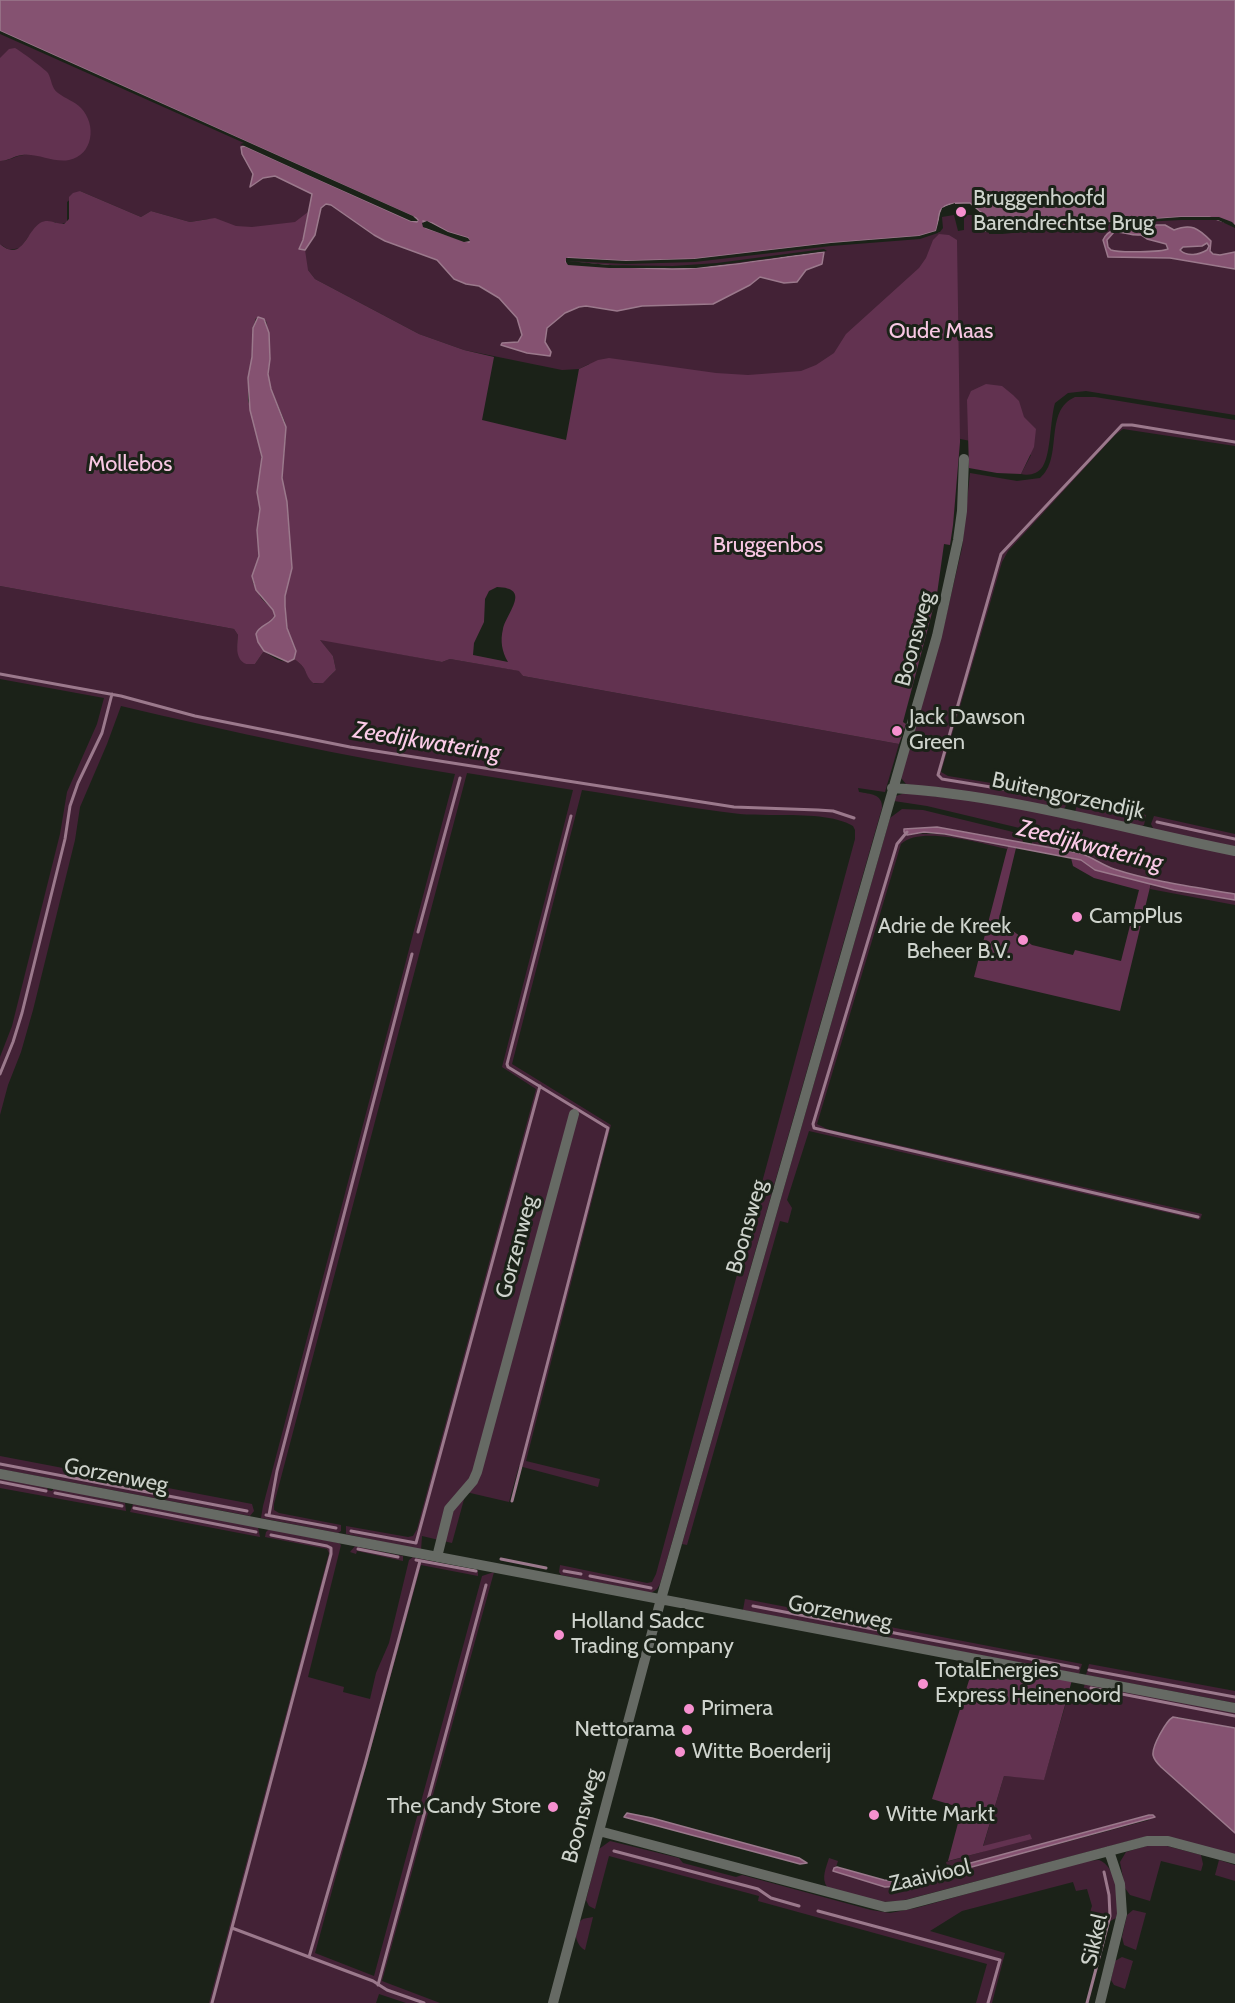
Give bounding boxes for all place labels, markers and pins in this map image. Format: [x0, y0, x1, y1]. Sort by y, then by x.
place label: Bruggenhoofd Barendrechtse Brug [973, 186, 1154, 237]
marker: Bruggenhoofd Barendrechtse Brug [954, 205, 968, 219]
place label: Jack Dawson Green [909, 705, 1025, 756]
marker: Jack Dawson Green [890, 724, 904, 738]
place label: CampPlus [1089, 904, 1183, 930]
marker: CampPlus [1070, 910, 1084, 924]
place label: Adrie de Kreek Beheer B.V. [878, 914, 1011, 966]
marker: Adrie de Kreek Beheer B.V. [1016, 933, 1030, 947]
place label: Holland Sadcc Trading Company [571, 1609, 734, 1660]
marker: Holland Sadcc Trading Company [552, 1628, 566, 1642]
place label: TotalEnergies Express Heinenoord [935, 1658, 1121, 1710]
marker: TotalEnergies Express Heinenoord [916, 1677, 930, 1691]
place label: Primera [701, 1696, 773, 1722]
marker: Primera [682, 1702, 696, 1716]
place label: Nettorama [575, 1717, 675, 1743]
marker: Nettorama [680, 1723, 694, 1737]
place label: Witte Boerderij [692, 1739, 831, 1765]
marker: Witte Boerderij [673, 1745, 687, 1759]
place label: The Candy Store [387, 1794, 541, 1820]
marker: The Candy Store [546, 1800, 560, 1814]
place label: Witte Markt [886, 1802, 995, 1828]
marker: Witte Markt [867, 1808, 881, 1822]

